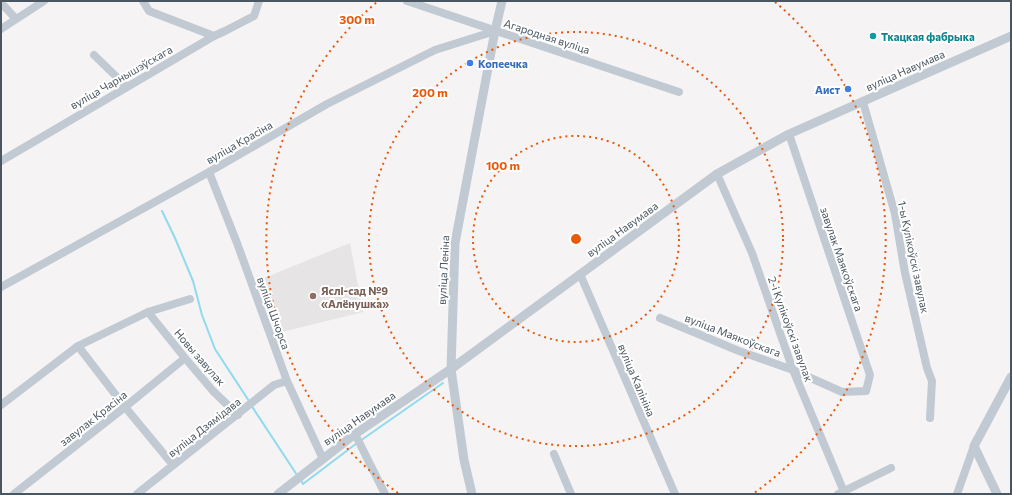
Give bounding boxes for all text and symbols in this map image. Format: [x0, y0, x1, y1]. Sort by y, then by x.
text: 300 m [339, 12, 375, 26]
street label: Агародная вуліца [502, 16, 592, 56]
place label: Ткацкая фабрыка [881, 30, 975, 43]
marker: Ткацкая фабрыка [868, 31, 878, 41]
street label: вуліца Чарнышэўскага [68, 42, 174, 112]
street label: вуліца Навумава [864, 47, 946, 93]
place label: Копеечка [478, 57, 528, 70]
marker: Копеечка [465, 58, 475, 68]
place label: Аист [815, 83, 841, 96]
marker: Аист [843, 84, 853, 94]
text: 200 m [412, 85, 448, 99]
street label: вуліца Красіна [204, 118, 274, 166]
text: 100 m [486, 158, 520, 172]
street label: вуліца Навумава [584, 199, 660, 259]
street label: 1-ы Кулікоўскі завулак [896, 199, 932, 315]
street label: завулак Маякоўскага [818, 205, 866, 313]
centre of rings [569, 232, 583, 246]
street label: вуліца Леніна [435, 235, 451, 305]
street label: вуліца Шчорса [255, 275, 293, 351]
street label: 2-і Кулікоўскі завулак [766, 275, 816, 384]
place label: Яслі-сад №9 «Алёнушка» [321, 284, 389, 310]
marker: Яслі-сад №9 «Алёнушка» [308, 291, 318, 301]
street label: вуліца Маякоўскага [683, 311, 783, 359]
street label: Новы завулак [172, 326, 228, 388]
street label: вуліца Калініна [616, 342, 658, 418]
street label: завулак Красіна [57, 388, 129, 448]
street label: вуліца Навумава [320, 388, 398, 448]
street label: вуліца Дзямідава [165, 395, 243, 459]

